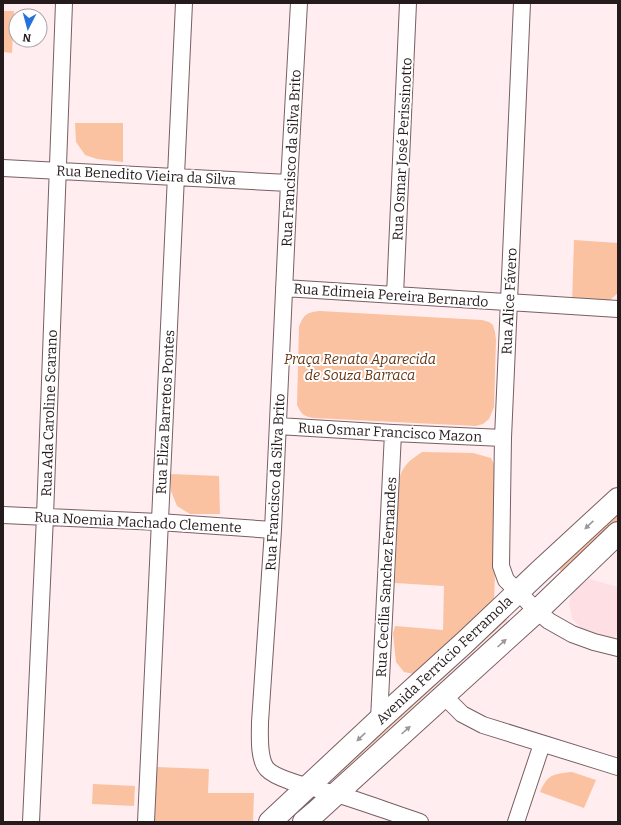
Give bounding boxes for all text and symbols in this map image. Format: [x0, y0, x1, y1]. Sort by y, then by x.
north arrow [8, 8, 48, 48]
text: N [22, 30, 32, 44]
street label: Rua Osmar José Perissinotto [389, 57, 416, 241]
street label: Rua Francisco da Silva Brito [278, 69, 305, 247]
street label: Rua Benedito Vieira da Silva [56, 162, 237, 189]
street label: Rua Alice Fávero [498, 247, 521, 355]
street label: Rua Edimeia Pereira Bernardo [293, 280, 489, 311]
street label: Rua Ada Caroline Scarano [38, 329, 61, 497]
street label: Rua Eliza Barretos Pontes [153, 329, 178, 495]
park label: Praça Renata Aparecida de Souza Barraca [284, 351, 436, 384]
street label: Rua Francisco da Silva Brito [262, 393, 289, 571]
street label: Rua Osmar Francisco Mazon [298, 419, 483, 446]
street label: Rua Cecília Sanchez Fernandes [373, 476, 400, 678]
street label: Rua Noemia Machado Clemente [34, 509, 242, 536]
one-way arrow [584, 521, 595, 530]
street label: Avenida Ferrúcio Ferramola [373, 592, 516, 728]
one-way arrow [497, 638, 507, 648]
one-way arrow [401, 726, 411, 735]
one-way arrow [356, 732, 365, 741]

